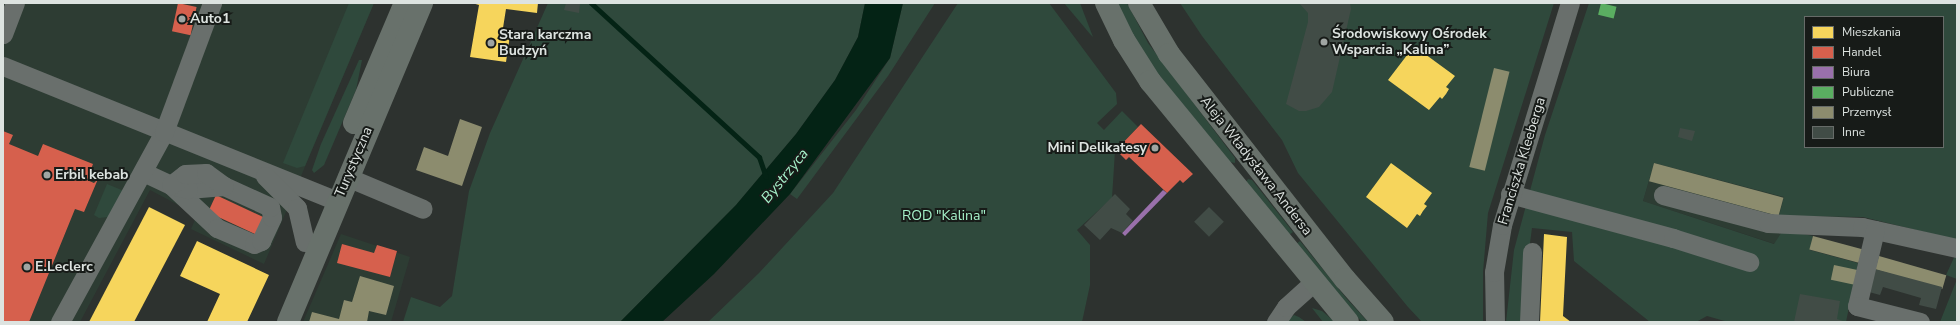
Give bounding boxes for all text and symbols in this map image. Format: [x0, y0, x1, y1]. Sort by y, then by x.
place label: Auto1 [190, 11, 230, 27]
marker: Auto1 [177, 14, 187, 24]
legend [1804, 16, 1944, 148]
text: Mieszkania [1842, 24, 1901, 40]
place label: Środowiskowy Ośrodek Wsparcia „Kalina” [1332, 26, 1487, 58]
place label: Stara karczma Budzyń [499, 27, 591, 60]
marker: Środowiskowy Ośrodek Wsparcia „Kalina” [1319, 37, 1329, 47]
marker: Stara karczma Budzyń [486, 38, 496, 48]
text: Handel [1842, 44, 1881, 60]
text: Biura [1842, 64, 1870, 80]
text: Publiczne [1842, 84, 1894, 100]
street label: Aleja Władysława Andersa [1196, 93, 1316, 239]
street label: Franciszka Kleeberga [1495, 95, 1549, 227]
text: Przemysł [1842, 104, 1891, 120]
street label: Turystyczna [332, 124, 376, 200]
text: Inne [1842, 124, 1865, 140]
place label: Mini Delikatesy [1047, 140, 1147, 156]
marker: Mini Delikatesy [1150, 143, 1160, 153]
water label: Bystrzyca [758, 145, 812, 207]
place label: Erbil kebab [55, 167, 128, 183]
marker: Erbil kebab [42, 170, 52, 180]
park label: ROD "Kalina" [902, 208, 986, 224]
place label: E.Leclerc [35, 259, 93, 275]
marker: E.Leclerc [22, 262, 32, 272]

